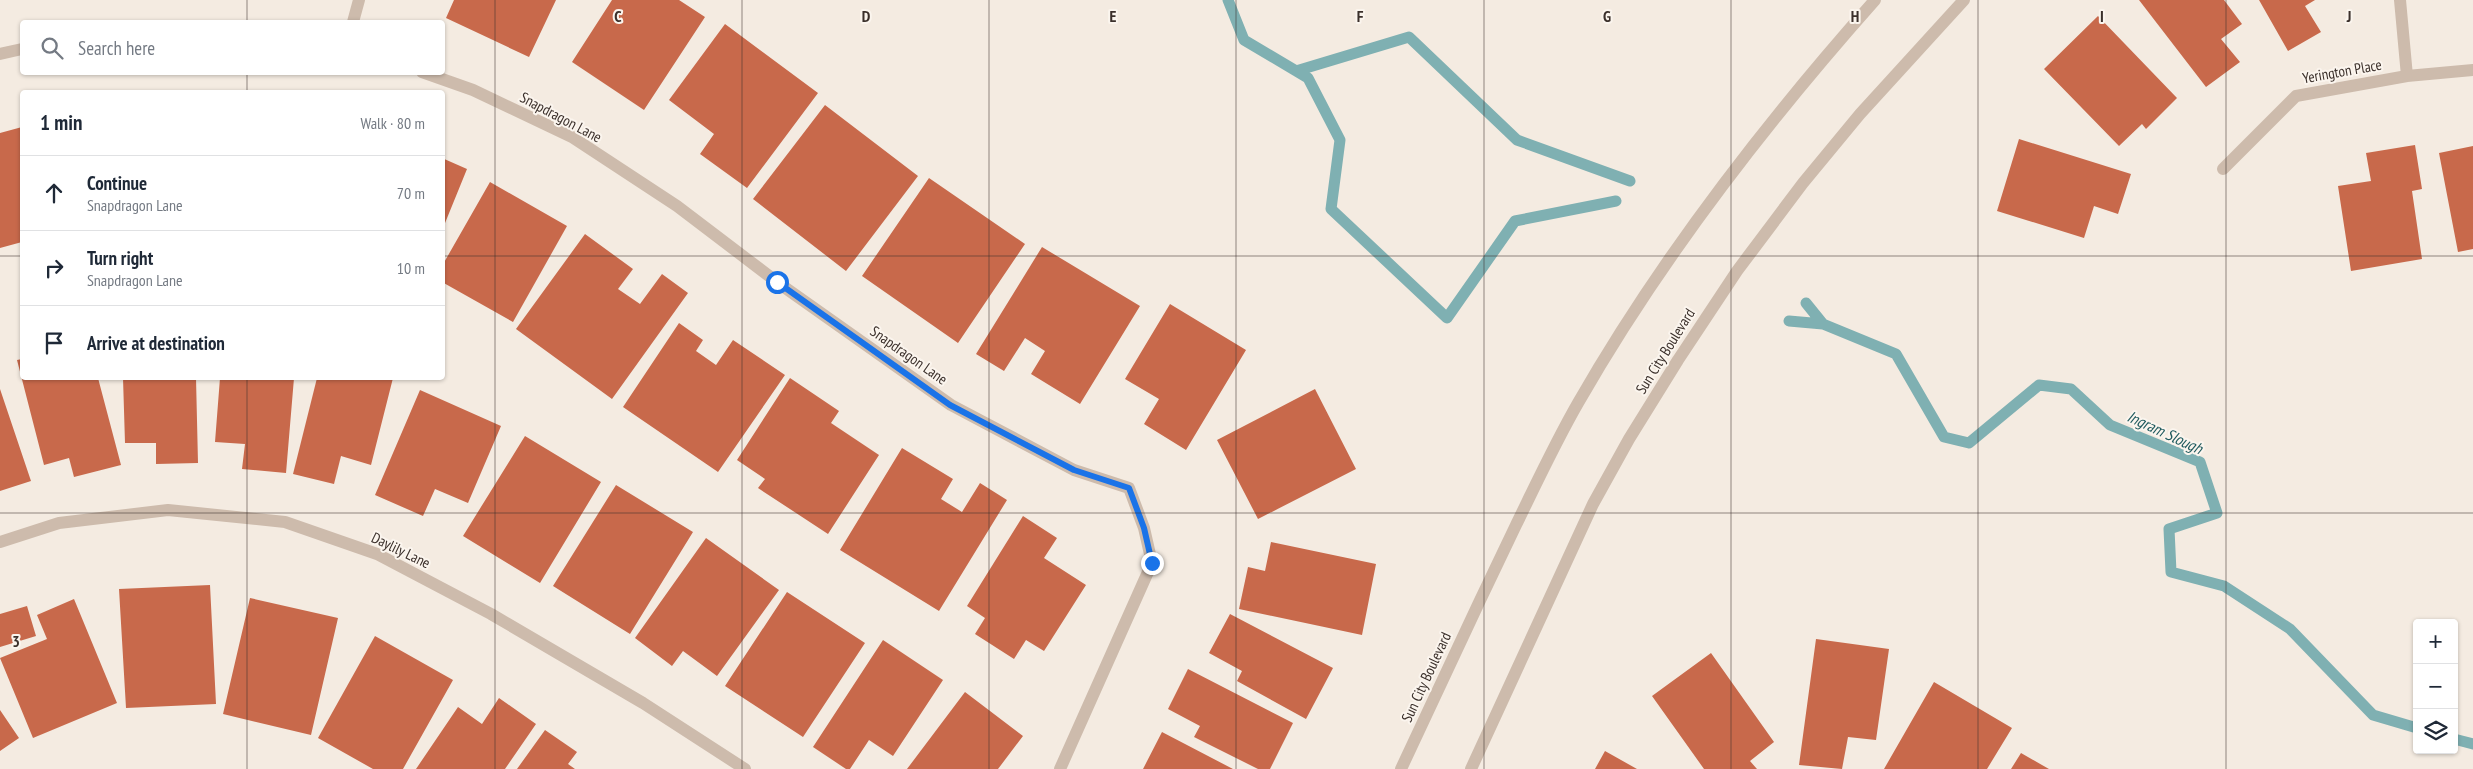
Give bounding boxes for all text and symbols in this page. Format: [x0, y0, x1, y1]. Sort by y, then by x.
text: C [614, 6, 622, 26]
text: D [862, 6, 871, 26]
text: E [1110, 6, 1117, 26]
text: F [1357, 6, 1364, 26]
text: G [1603, 6, 1611, 26]
text: H [1851, 6, 1859, 26]
text: I [2100, 6, 2104, 26]
text: J [2346, 6, 2351, 26]
search box [20, 20, 445, 75]
icon: search [38, 34, 66, 62]
text: Search here [78, 36, 155, 60]
street label: Yerington Place [2301, 55, 2383, 87]
street label: Snapdragon Lane [517, 88, 605, 146]
text: 1 min [40, 109, 82, 136]
text: Walk · 80 m [360, 113, 425, 133]
text: Continue [87, 171, 147, 195]
icon: ahead [40, 179, 68, 207]
text: 70 m [397, 183, 425, 203]
text: Snapdragon Lane [87, 195, 183, 215]
text: Turn right [87, 246, 153, 270]
icon: right [40, 254, 68, 282]
text: 10 m [397, 258, 425, 278]
text: Snapdragon Lane [87, 270, 183, 290]
route start [766, 271, 789, 294]
street label: Sun City Boulevard [1631, 305, 1699, 397]
street label: Snapdragon Lane [867, 322, 951, 388]
icon: arrive [40, 329, 68, 357]
text: Arrive at destination [87, 331, 225, 355]
water label: Ingram Slough [2124, 406, 2207, 459]
street label: Daylily Lane [369, 528, 433, 572]
route end [1141, 552, 1164, 575]
map controls [2413, 619, 2458, 754]
button: + [2413, 619, 2458, 664]
street label: Sun City Boulevard [1397, 629, 1455, 725]
text: 3 [12, 631, 20, 651]
button: − [2413, 664, 2458, 709]
button: layers [2413, 709, 2458, 754]

